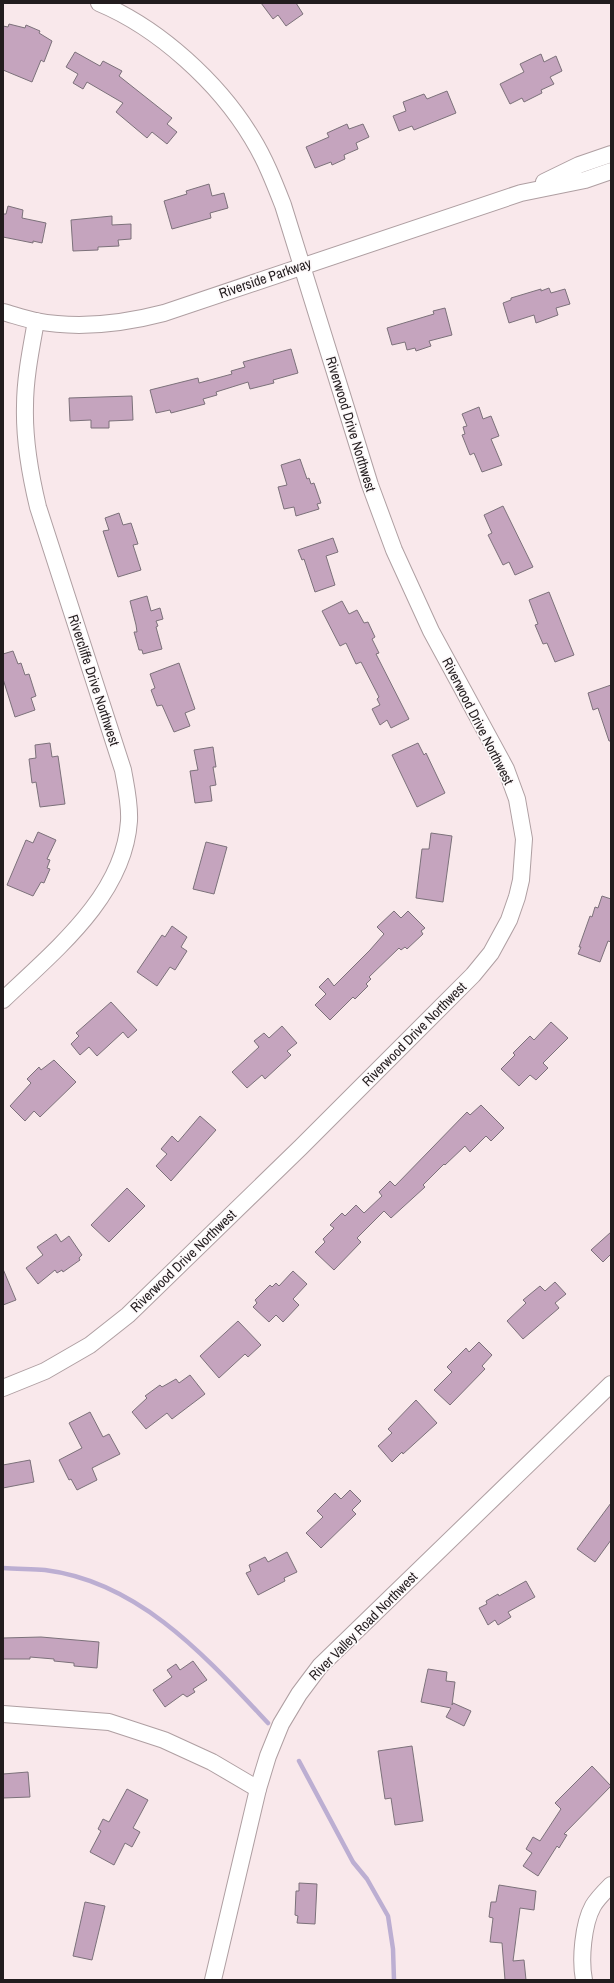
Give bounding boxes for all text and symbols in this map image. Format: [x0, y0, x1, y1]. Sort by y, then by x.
street label: Riverside Parkway [217, 254, 314, 302]
street label: Riverwood Drive Northwest [322, 354, 380, 494]
street label: Rivercliffe Drive Northwest [64, 612, 124, 748]
street label: Riverwood Drive Northwest [438, 654, 518, 788]
street label: Riverwood Drive Northwest [358, 978, 470, 1090]
street label: Riverwood Drive Northwest [126, 1206, 240, 1316]
street label: River Valley Road Northwest [305, 1568, 421, 1684]

